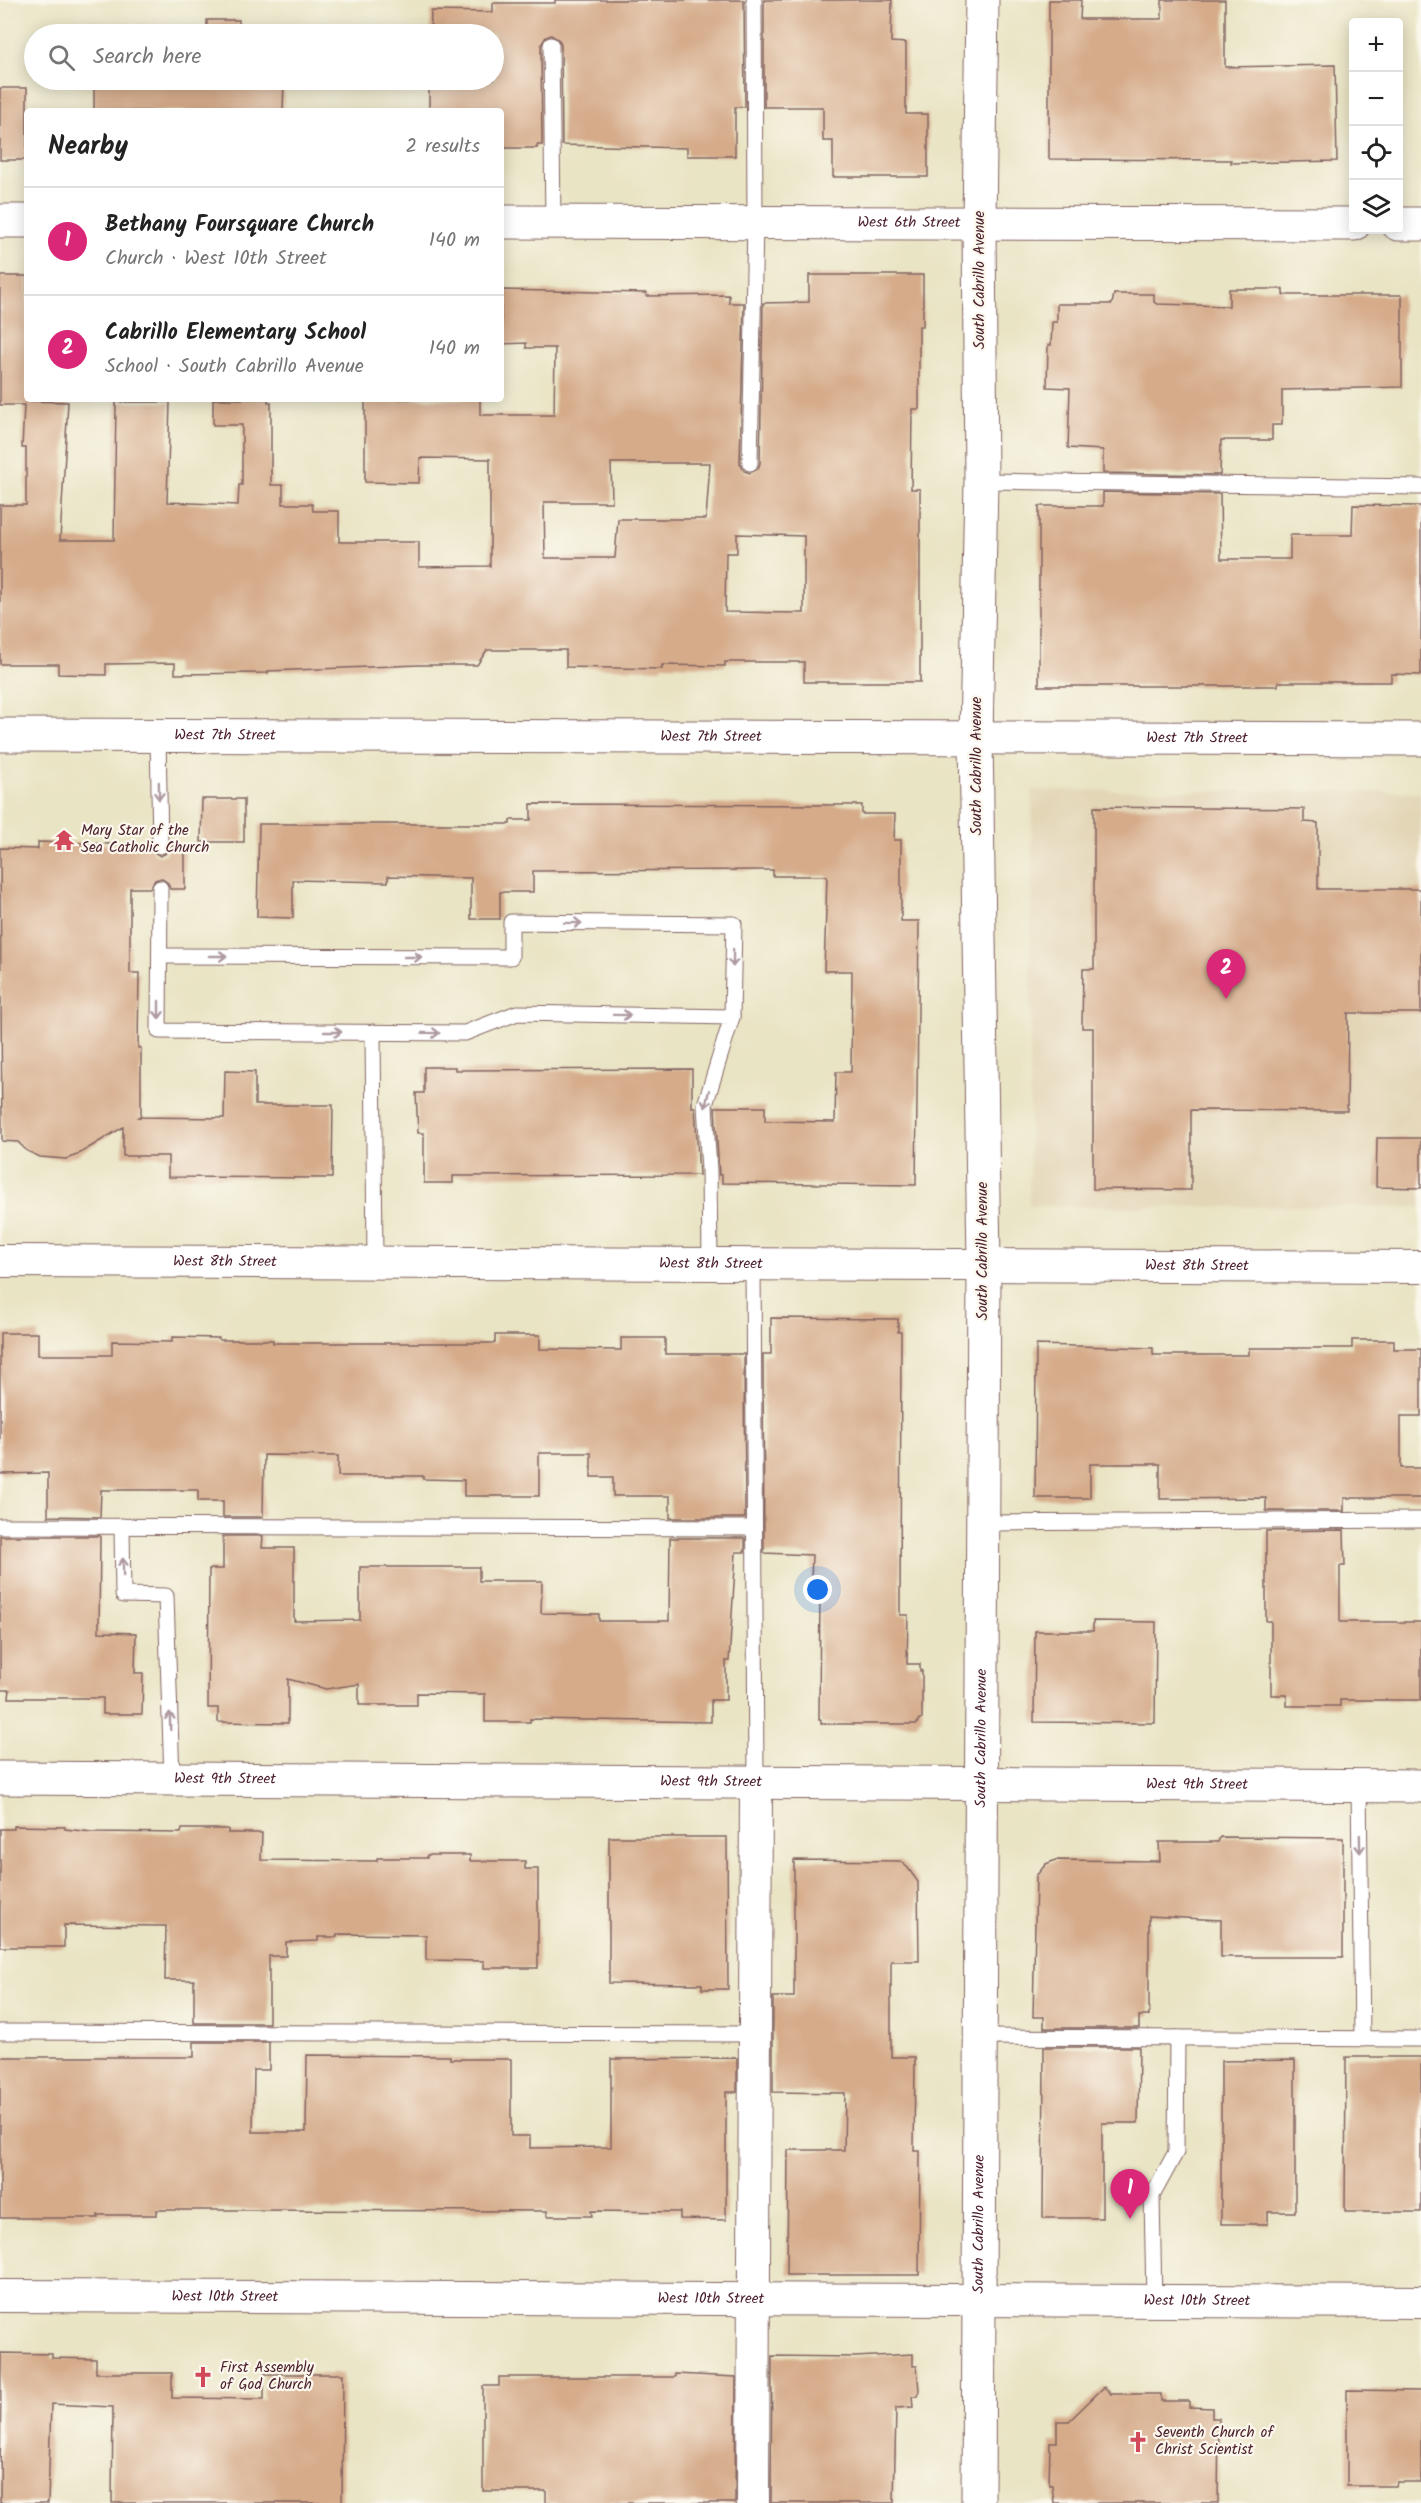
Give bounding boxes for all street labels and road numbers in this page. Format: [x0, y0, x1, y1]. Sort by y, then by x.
street label: South Cabrillo Avenue [968, 210, 992, 349]
street label: West 6th Street [857, 211, 961, 235]
street label: South Cabrillo Avenue [965, 696, 989, 835]
street label: West 7th Street [174, 723, 276, 748]
street label: West 7th Street [660, 725, 762, 749]
street label: West 7th Street [1146, 726, 1248, 751]
street label: South Cabrillo Avenue [971, 1181, 995, 1320]
street label: West 8th Street [173, 1250, 277, 1274]
street label: West 8th Street [659, 1252, 763, 1276]
street label: West 8th Street [1145, 1254, 1249, 1278]
street label: South Cabrillo Avenue [969, 1668, 994, 1807]
street label: West 9th Street [174, 1767, 276, 1792]
street label: West 9th Street [660, 1770, 762, 1794]
street label: West 9th Street [1146, 1772, 1248, 1797]
street label: South Cabrillo Avenue [967, 2154, 992, 2293]
street label: West 10th Street [171, 2285, 279, 2309]
street label: West 10th Street [657, 2287, 765, 2311]
street label: West 10th Street [1143, 2289, 1251, 2313]

